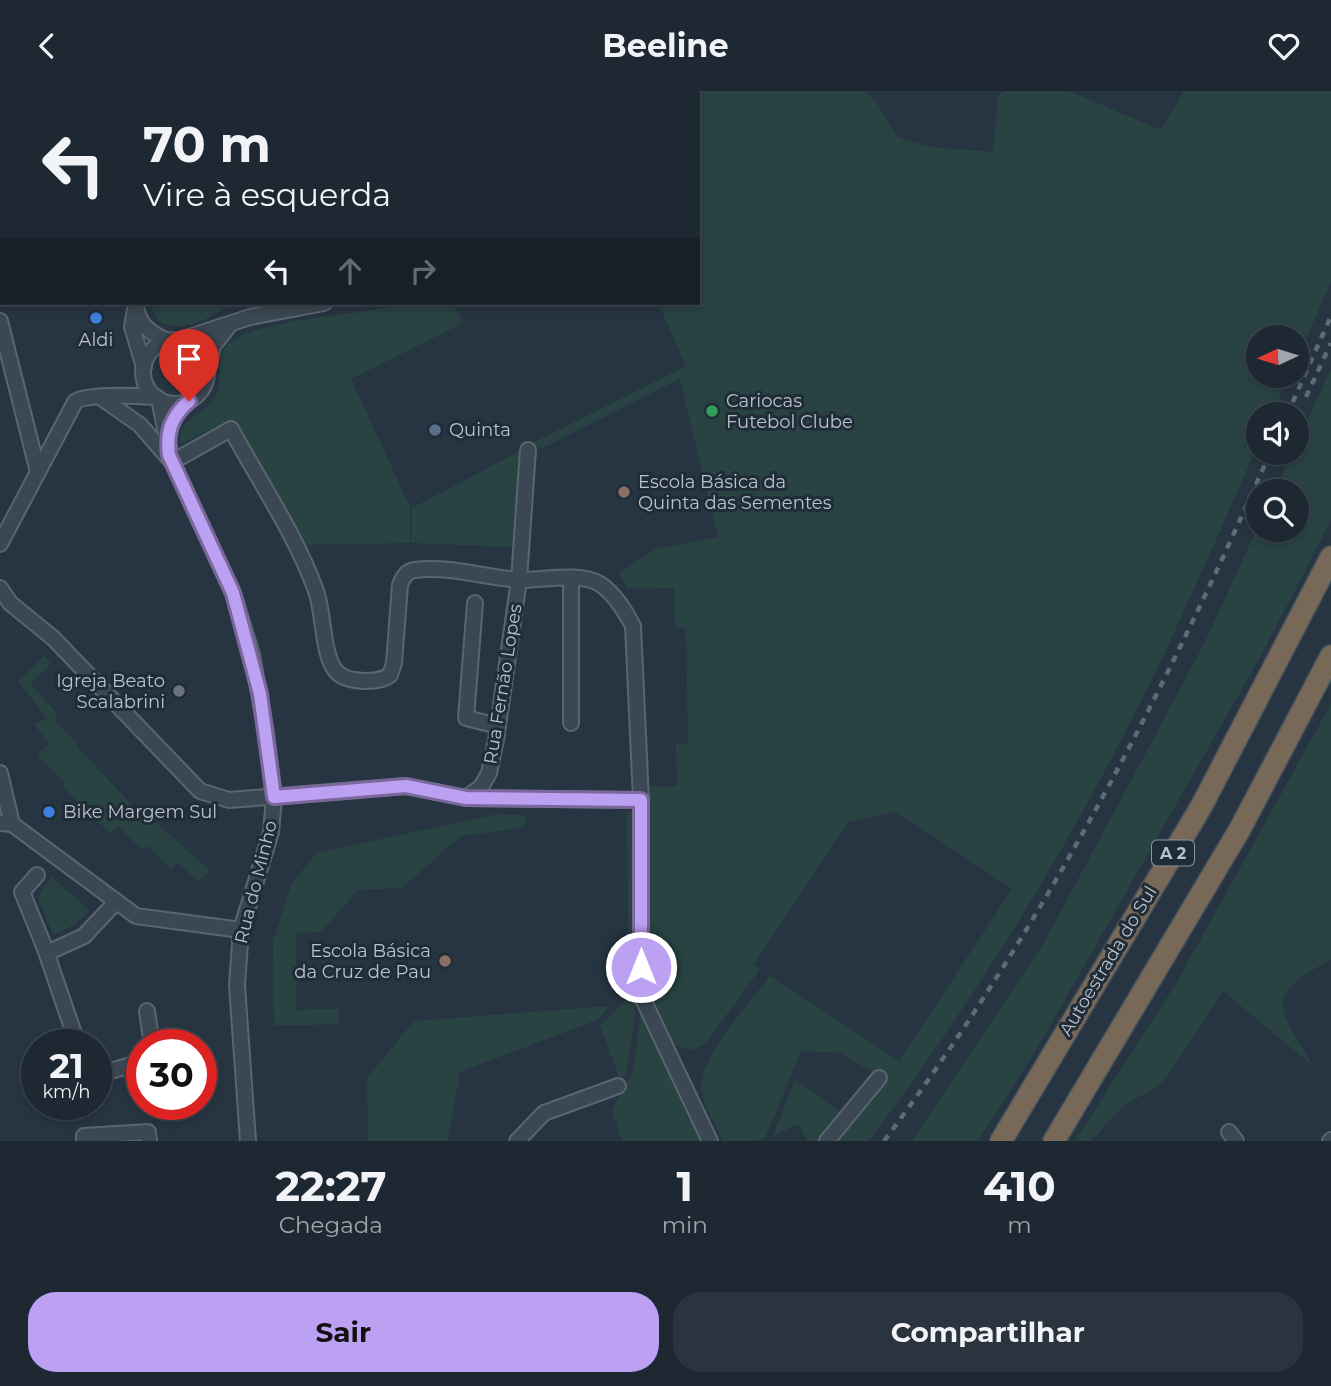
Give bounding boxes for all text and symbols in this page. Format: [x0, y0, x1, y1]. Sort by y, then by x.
text: Beeline [602, 26, 729, 65]
icon: back [28, 27, 66, 65]
icon: heart [1265, 27, 1303, 65]
text: 70 m [143, 115, 271, 174]
icon: left [28, 119, 119, 210]
text: Vire à esquerda [143, 175, 391, 214]
icon: left [258, 252, 296, 290]
icon: ahead [331, 252, 369, 290]
icon: right [404, 252, 442, 290]
marker: Aldi [88, 310, 104, 326]
north arrow [1246, 325, 1309, 389]
map controls [1246, 325, 1309, 542]
place label: Aldi [79, 329, 113, 351]
pin [159, 329, 219, 401]
icon: arrive [170, 340, 208, 378]
place label: Cariocas Futebol Clube [726, 390, 853, 433]
button: sound [1246, 402, 1309, 465]
marker: Cariocas Futebol Clube [704, 403, 720, 419]
place label: Quinta [449, 419, 511, 441]
marker: Quinta [427, 422, 443, 438]
place label: Escola Básica da Quinta das Sementes [638, 471, 832, 514]
button: search [1246, 479, 1309, 542]
marker: Escola Básica da Quinta das Sementes [616, 484, 632, 500]
street label: Rua Fernão Lopes [479, 602, 527, 766]
place label: Igreja Beato Scalabrini [56, 670, 165, 713]
marker: Igreja Beato Scalabrini [171, 683, 187, 699]
place label: Bike Margem Sul [63, 801, 217, 823]
marker: Bike Margem Sul [41, 804, 57, 820]
street label: Rua do Minho [230, 818, 282, 946]
road number: A 2 [1152, 841, 1194, 866]
street label: Autoestrada do Sul [1055, 882, 1161, 1040]
position arrow [604, 930, 678, 1004]
place label: Escola Básica da Cruz de Pau [294, 940, 431, 983]
marker: Escola Básica da Cruz de Pau [437, 953, 453, 969]
speed limit sign: 30 [126, 1029, 217, 1120]
text: 21 [49, 1044, 84, 1087]
text: km/h [42, 1081, 91, 1103]
text: 22:27 [275, 1160, 387, 1212]
text: 1 [677, 1160, 693, 1212]
text: 410 [983, 1160, 1056, 1212]
text: Chegada [279, 1211, 383, 1239]
text: min [662, 1211, 708, 1239]
text: m [1007, 1211, 1032, 1239]
button: Sair [28, 1292, 659, 1372]
button: Compartilhar [673, 1292, 1303, 1372]

